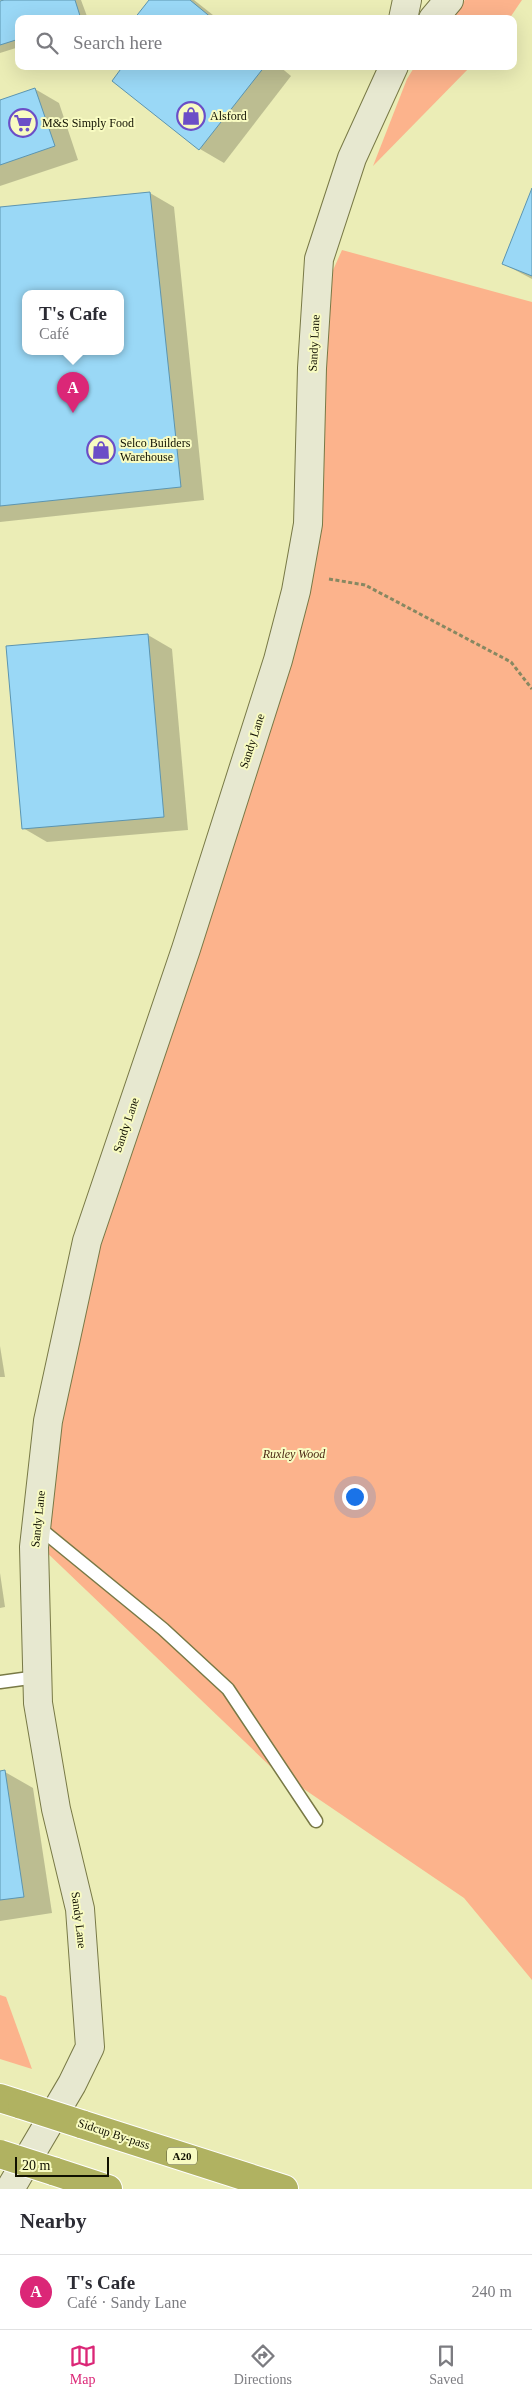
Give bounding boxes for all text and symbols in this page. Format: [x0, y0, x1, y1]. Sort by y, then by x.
search box [15, 15, 517, 70]
icon: search [33, 29, 61, 57]
text: Search here [73, 32, 162, 53]
shop icon: Alsford [176, 101, 206, 131]
supermarket icon: M&S Simply Food [8, 108, 38, 138]
place label: Alsford [210, 109, 247, 123]
place label: M&S Simply Food [42, 116, 134, 130]
popup [22, 290, 124, 355]
text: T's Cafe [39, 303, 107, 324]
street label: Sandy Lane [306, 314, 322, 372]
text: Café [39, 325, 69, 342]
pin: A [57, 372, 89, 413]
shop icon: Selco Builders Warehouse [86, 435, 116, 465]
place label: Selco Builders Warehouse [120, 436, 191, 464]
street label: Sandy Lane [237, 712, 267, 770]
street label: Sandy Lane [110, 1096, 142, 1154]
park label: Ruxley Wood [262, 1447, 326, 1461]
your location [342, 1484, 368, 1510]
street label: Sandy Lane [28, 1490, 48, 1548]
street label: Sandy Lane [69, 1891, 89, 1949]
street label: Sidcup By-pass [76, 2116, 152, 2152]
road number: A20 [167, 2148, 197, 2164]
scale bar [15, 2154, 109, 2177]
text: 20 m [22, 2158, 50, 2173]
text: Nearby [20, 2209, 87, 2233]
text: T's Cafe [67, 2272, 135, 2293]
text: A [30, 2283, 42, 2300]
text: 240 m [472, 2283, 512, 2300]
text: Café · Sandy Lane [67, 2294, 187, 2311]
tab: Map [69, 2342, 97, 2388]
tab: Directions [234, 2342, 292, 2388]
tab: Saved [429, 2342, 463, 2388]

